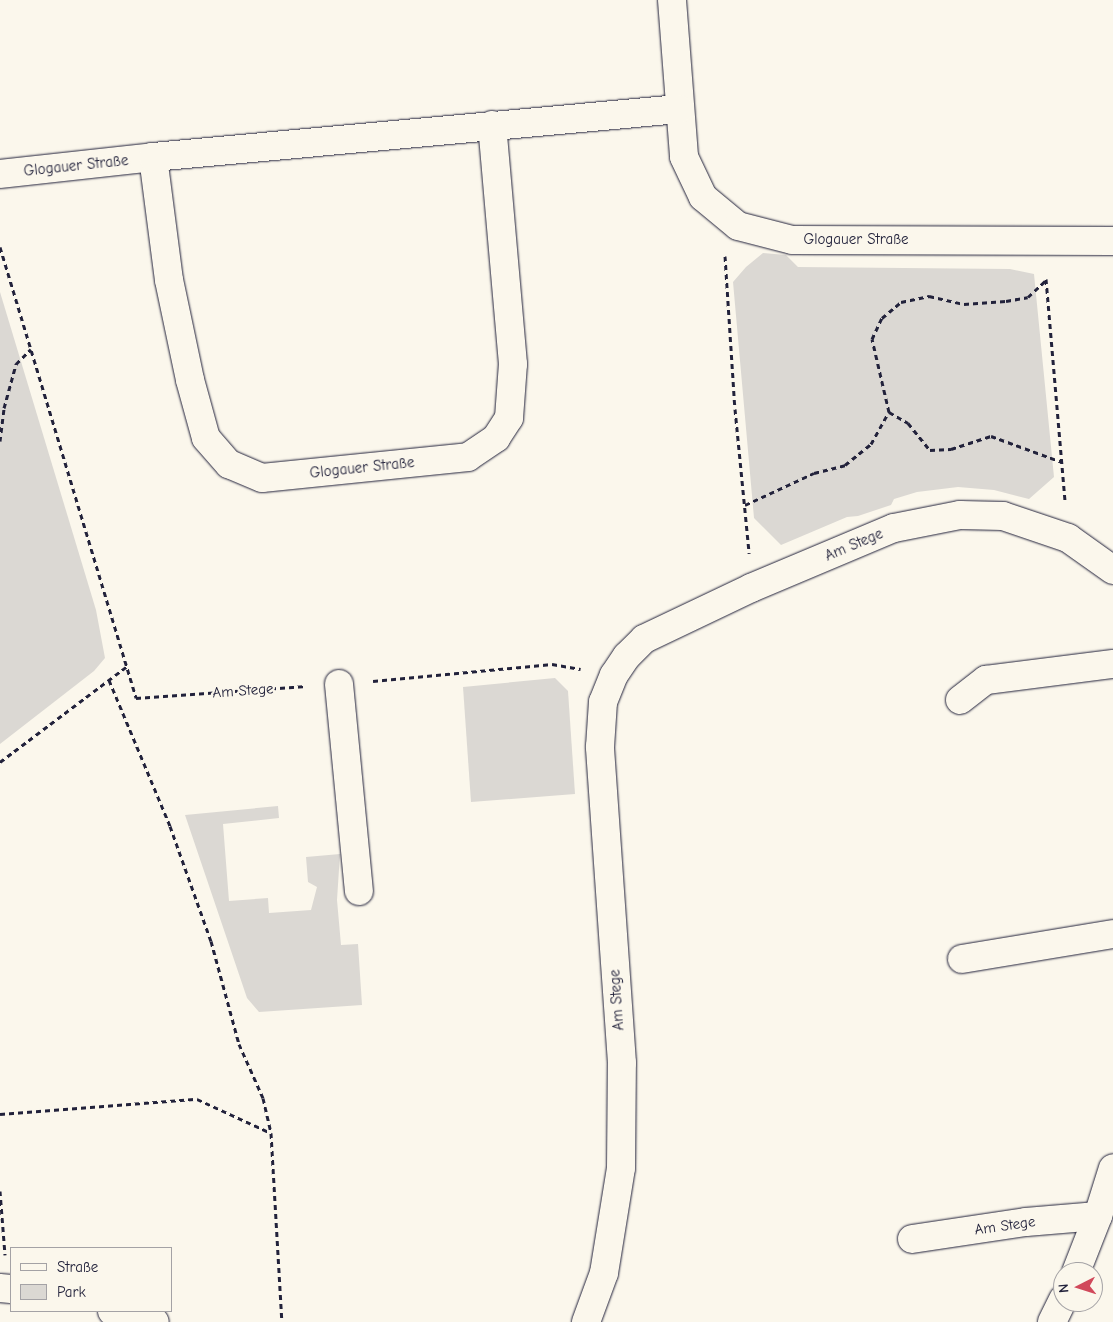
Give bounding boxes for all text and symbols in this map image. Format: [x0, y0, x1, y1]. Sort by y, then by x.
street label: Glogauer Straße [23, 152, 129, 180]
street label: Glogauer Straße [803, 231, 909, 249]
street label: Glogauer Straße [309, 454, 415, 482]
street label: Am Stege [822, 525, 886, 565]
street label: Am Stege [212, 680, 274, 702]
street label: Am Stege [606, 969, 628, 1031]
street label: Am Stege [973, 1213, 1037, 1239]
legend [10, 1247, 172, 1312]
text: Straße [57, 1258, 98, 1276]
north arrow [1053, 1262, 1103, 1312]
text: Park [57, 1283, 86, 1301]
text: N [1055, 1283, 1072, 1294]

